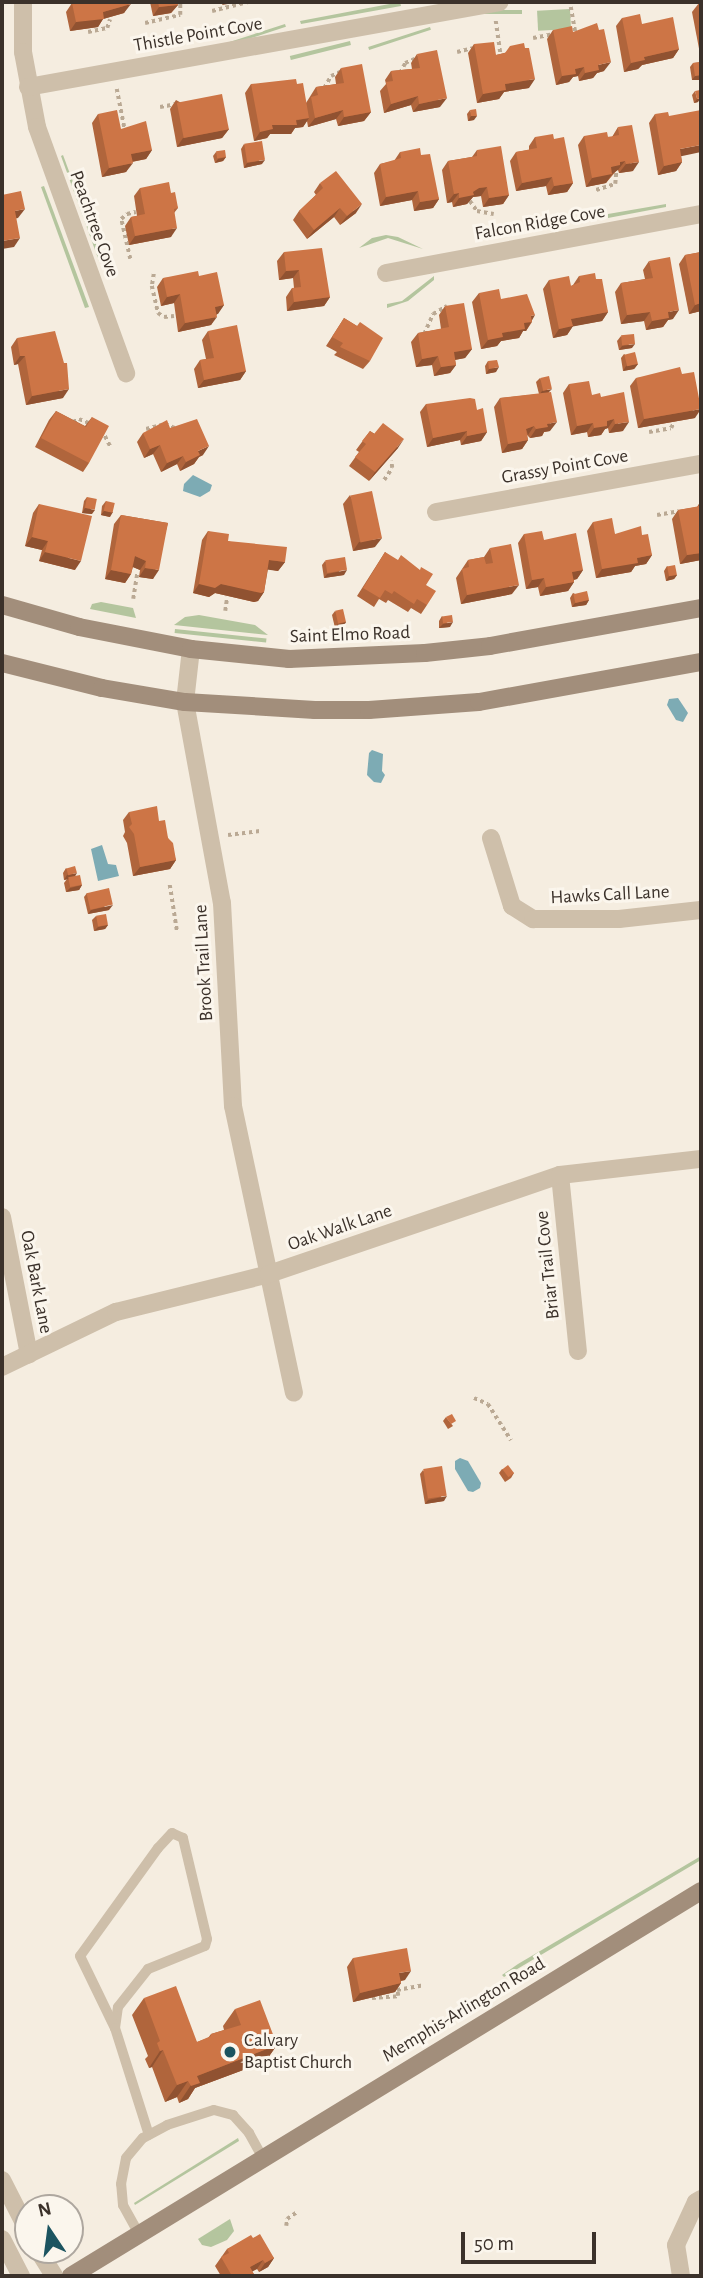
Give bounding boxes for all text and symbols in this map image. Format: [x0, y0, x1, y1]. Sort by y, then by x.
street label: Thistle Point Cove [132, 12, 264, 58]
street label: Peachtree Cove [64, 168, 124, 280]
street label: Falcon Ridge Cove [473, 200, 607, 246]
street label: Grassy Point Cove [500, 445, 630, 489]
street label: Saint Elmo Road [290, 622, 410, 648]
street label: Hawks Call Lane [550, 881, 670, 909]
street label: Brook Trail Lane [190, 904, 218, 1022]
street label: Oak Walk Lane [285, 1199, 395, 1257]
street label: Briar Trail Cove [531, 1210, 565, 1320]
street label: Oak Bark Lane [15, 1229, 57, 1335]
street label: Memphis-Arlington Road [379, 1952, 549, 2068]
place label: Calvary Baptist Church [244, 2030, 352, 2074]
marker: Calvary Baptist Church [222, 2044, 238, 2060]
north arrow [14, 2194, 84, 2264]
text: N [36, 2199, 53, 2221]
scale bar [465, 2218, 600, 2262]
text: 50 m [474, 2233, 514, 2254]

